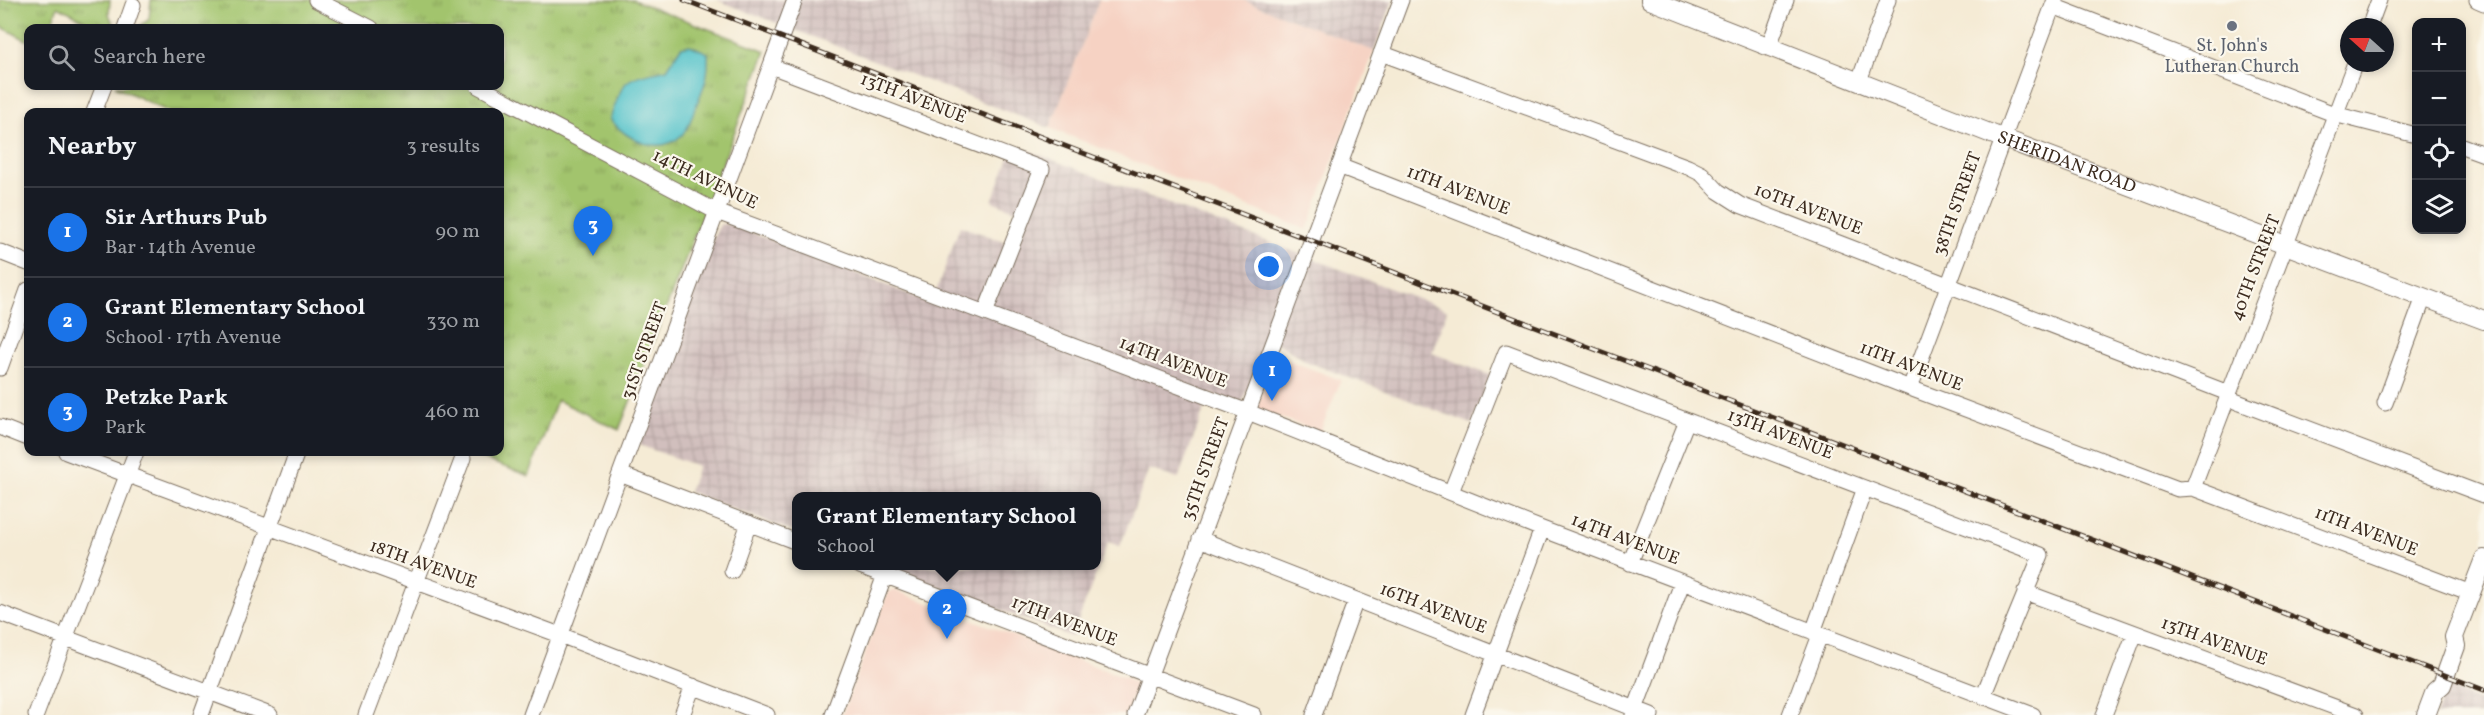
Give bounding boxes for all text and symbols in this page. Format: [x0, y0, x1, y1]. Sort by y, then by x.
north arrow [2340, 18, 2394, 72]
map controls [2412, 18, 2466, 234]
button: + [2412, 18, 2466, 72]
marker: St. John's Lutheran Church [2225, 19, 2239, 33]
search box [24, 24, 504, 90]
place label: St. John's Lutheran Church [2164, 34, 2300, 80]
icon: search [45, 41, 78, 74]
text: Search here [93, 42, 206, 73]
street label: 13TH AVENUE [856, 67, 970, 131]
button: − [2412, 72, 2466, 126]
street label: SHERIDAN ROAD [1994, 125, 2139, 200]
button: locate [2412, 126, 2466, 180]
text: Nearby [48, 129, 137, 165]
text: 3 results [406, 133, 480, 161]
street label: 14TH AVENUE [648, 144, 762, 216]
street label: 38TH STREET [1928, 148, 1989, 259]
street label: 11TH AVENUE [1403, 160, 1514, 222]
street label: 10TH AVENUE [1750, 178, 1866, 242]
button: layers [2412, 180, 2466, 234]
text: Sir Arthurs Pub [105, 203, 267, 234]
pin: 3 [574, 206, 612, 256]
street label: 40TH STREET [2224, 211, 2288, 325]
text: 1 [63, 218, 72, 246]
text: 90 m [436, 218, 480, 246]
text: Bar · 14th Avenue [105, 234, 256, 262]
your location [1254, 252, 1283, 281]
text: Grant Elementary School [105, 293, 365, 324]
street label: 31ST STREET [616, 298, 674, 403]
text: 2 [62, 308, 73, 336]
text: 330 m [426, 308, 480, 336]
text: School · 17th Avenue [105, 324, 281, 352]
street label: 14TH AVENUE [1115, 331, 1231, 395]
street label: 11TH AVENUE [1856, 336, 1967, 398]
pin: 1 [1252, 352, 1292, 401]
text: Petzke Park [105, 383, 228, 414]
text: 3 [62, 398, 73, 426]
text: 460 m [424, 398, 480, 426]
street label: 13TH AVENUE [1723, 403, 1837, 467]
street label: 35TH STREET [1176, 413, 1236, 524]
text: Park [105, 414, 146, 442]
popup [792, 492, 1101, 570]
street label: 11TH AVENUE [2311, 501, 2422, 563]
text: Grant Elementary School [816, 502, 1077, 533]
street label: 14TH AVENUE [1567, 508, 1683, 572]
text: School [816, 533, 875, 561]
street label: 18TH AVENUE [366, 534, 480, 596]
street label: 16TH AVENUE [1376, 577, 1490, 641]
pin: 2 [928, 590, 966, 639]
street label: 17TH AVENUE [1007, 590, 1121, 654]
street label: 13TH AVENUE [2157, 611, 2271, 673]

